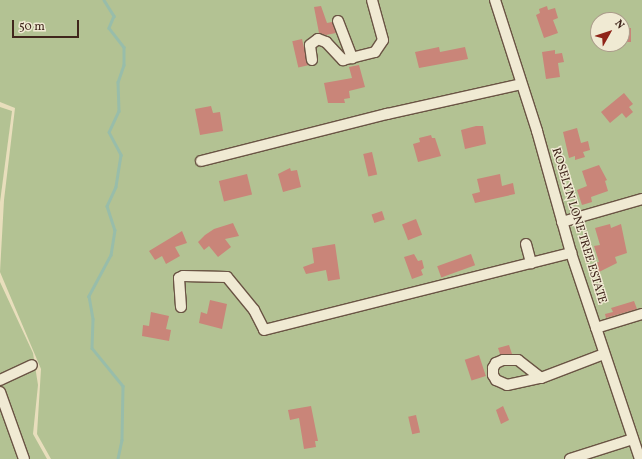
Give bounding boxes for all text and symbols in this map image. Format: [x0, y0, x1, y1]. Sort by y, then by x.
scale bar [14, 12, 81, 38]
north arrow [590, 12, 630, 52]
text: N [611, 17, 627, 33]
text: 50 m [19, 19, 45, 35]
street label: ROSELYN LONE TREE ESTATE [547, 146, 609, 306]

